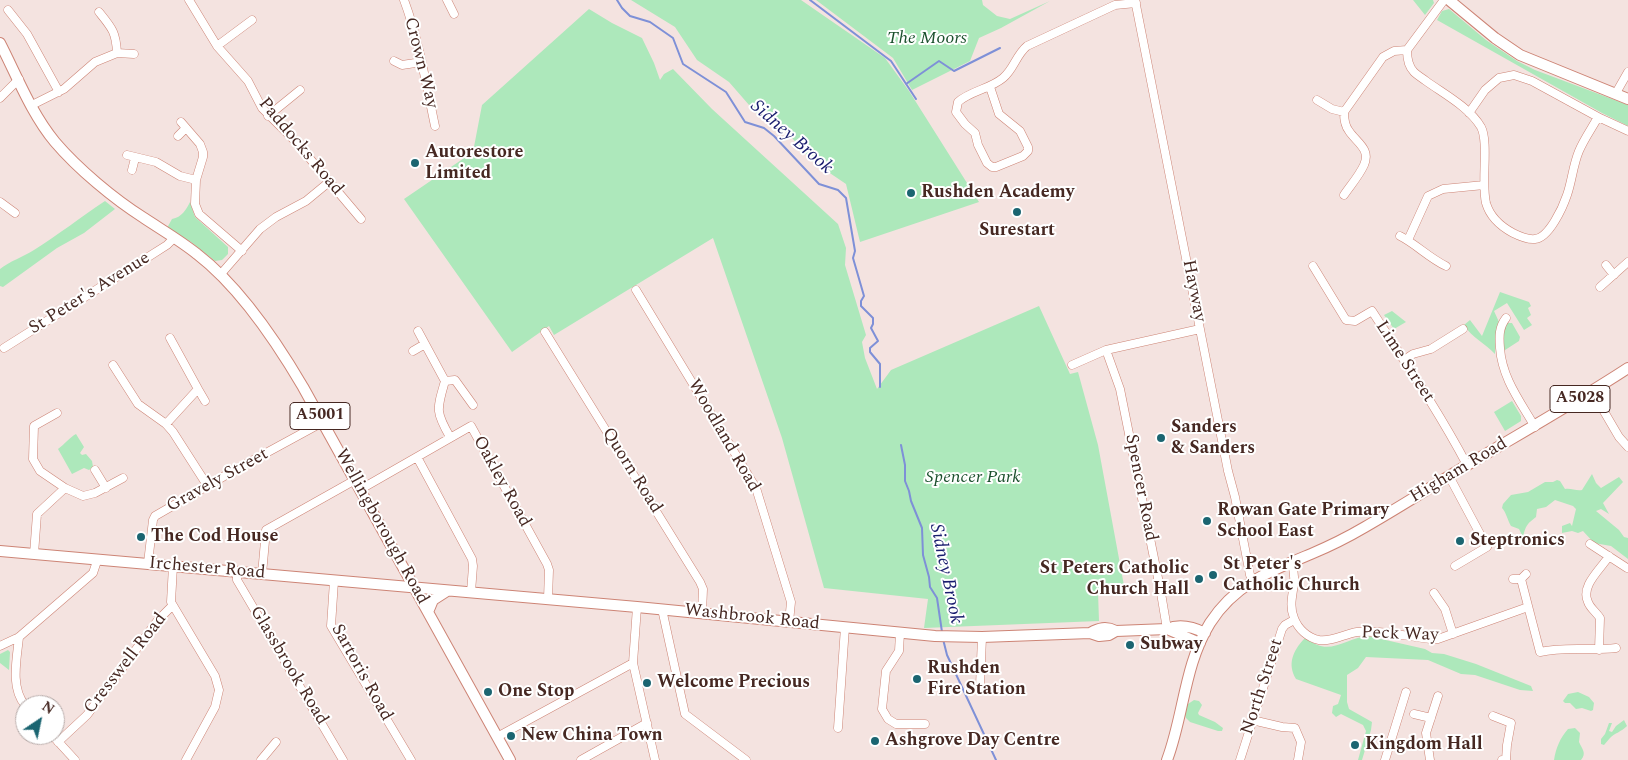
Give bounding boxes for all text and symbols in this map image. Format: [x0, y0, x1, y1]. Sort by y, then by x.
street label: Crown Way [398, 15, 442, 111]
park label: The Moors [887, 28, 967, 50]
street label: Paddocks Road [253, 94, 347, 200]
water label: Sidney Brook [745, 96, 837, 180]
place label: Autorestore Limited [425, 142, 523, 184]
marker: Autorestore Limited [409, 157, 421, 169]
place label: Rushden Academy [921, 182, 1074, 204]
marker: Rushden Academy [905, 187, 917, 199]
marker: Surestart [1011, 206, 1023, 218]
place label: Surestart [979, 220, 1055, 242]
street label: St Peter's Avenue [25, 248, 155, 340]
street label: Hayway [1176, 258, 1210, 324]
street label: Lime Street [1370, 317, 1438, 407]
street label: Woodland Road [682, 376, 764, 496]
road number: A5028 [1550, 386, 1610, 412]
road number: A5001 [290, 402, 350, 430]
place label: Sanders & Sanders [1171, 417, 1255, 459]
street label: Quorn Road [596, 424, 666, 518]
marker: Sanders & Sanders [1155, 432, 1167, 444]
street label: Oakley Road [467, 433, 535, 531]
street label: Spencer Road [1119, 433, 1161, 543]
street label: Higham Road [1406, 434, 1512, 508]
street label: Gravely Street [163, 444, 273, 518]
street label: Wellingborough Road [329, 445, 433, 609]
park label: Spencer Park [925, 467, 1021, 489]
place label: Rowan Gate Primary School East [1217, 500, 1389, 542]
marker: Rowan Gate Primary School East [1201, 515, 1213, 527]
water label: Sidney Brook [923, 522, 967, 626]
place label: The Cod House [151, 526, 278, 548]
place label: Steptronics [1470, 530, 1565, 552]
marker: The Cod House [135, 531, 147, 543]
marker: Steptronics [1454, 535, 1466, 547]
street label: Irchester Road [148, 553, 266, 585]
place label: St Peter's Catholic Church [1223, 554, 1360, 596]
place label: St Peters Catholic Church Hall [1040, 558, 1189, 600]
marker: St Peter's Catholic Church [1207, 569, 1219, 581]
marker: St Peters Catholic Church Hall [1193, 573, 1205, 585]
street label: Washbrook Road [683, 600, 821, 636]
street label: Glassbrook Road [244, 603, 332, 729]
street label: Cresswell Road [80, 609, 172, 719]
street label: Sartoris Road [325, 621, 397, 725]
street label: Peck Way [1361, 623, 1439, 647]
place label: Subway [1140, 634, 1202, 656]
street label: North Street [1237, 636, 1289, 738]
marker: Subway [1124, 639, 1136, 651]
place label: Rushden Fire Station [927, 658, 1026, 701]
place label: Welcome Precious [657, 672, 810, 694]
marker: Rushden Fire Station [911, 673, 923, 685]
marker: Welcome Precious [641, 677, 653, 689]
place label: One Stop [498, 681, 574, 703]
marker: One Stop [482, 686, 494, 698]
north arrow [15, 695, 65, 745]
text: N [37, 696, 59, 720]
place label: New China Town [521, 725, 663, 747]
marker: New China Town [505, 730, 517, 742]
place label: Ashgrove Day Centre [885, 730, 1060, 752]
place label: Kingdom Hall [1365, 734, 1483, 756]
marker: Ashgrove Day Centre [869, 735, 881, 747]
marker: Kingdom Hall [1349, 739, 1361, 751]

